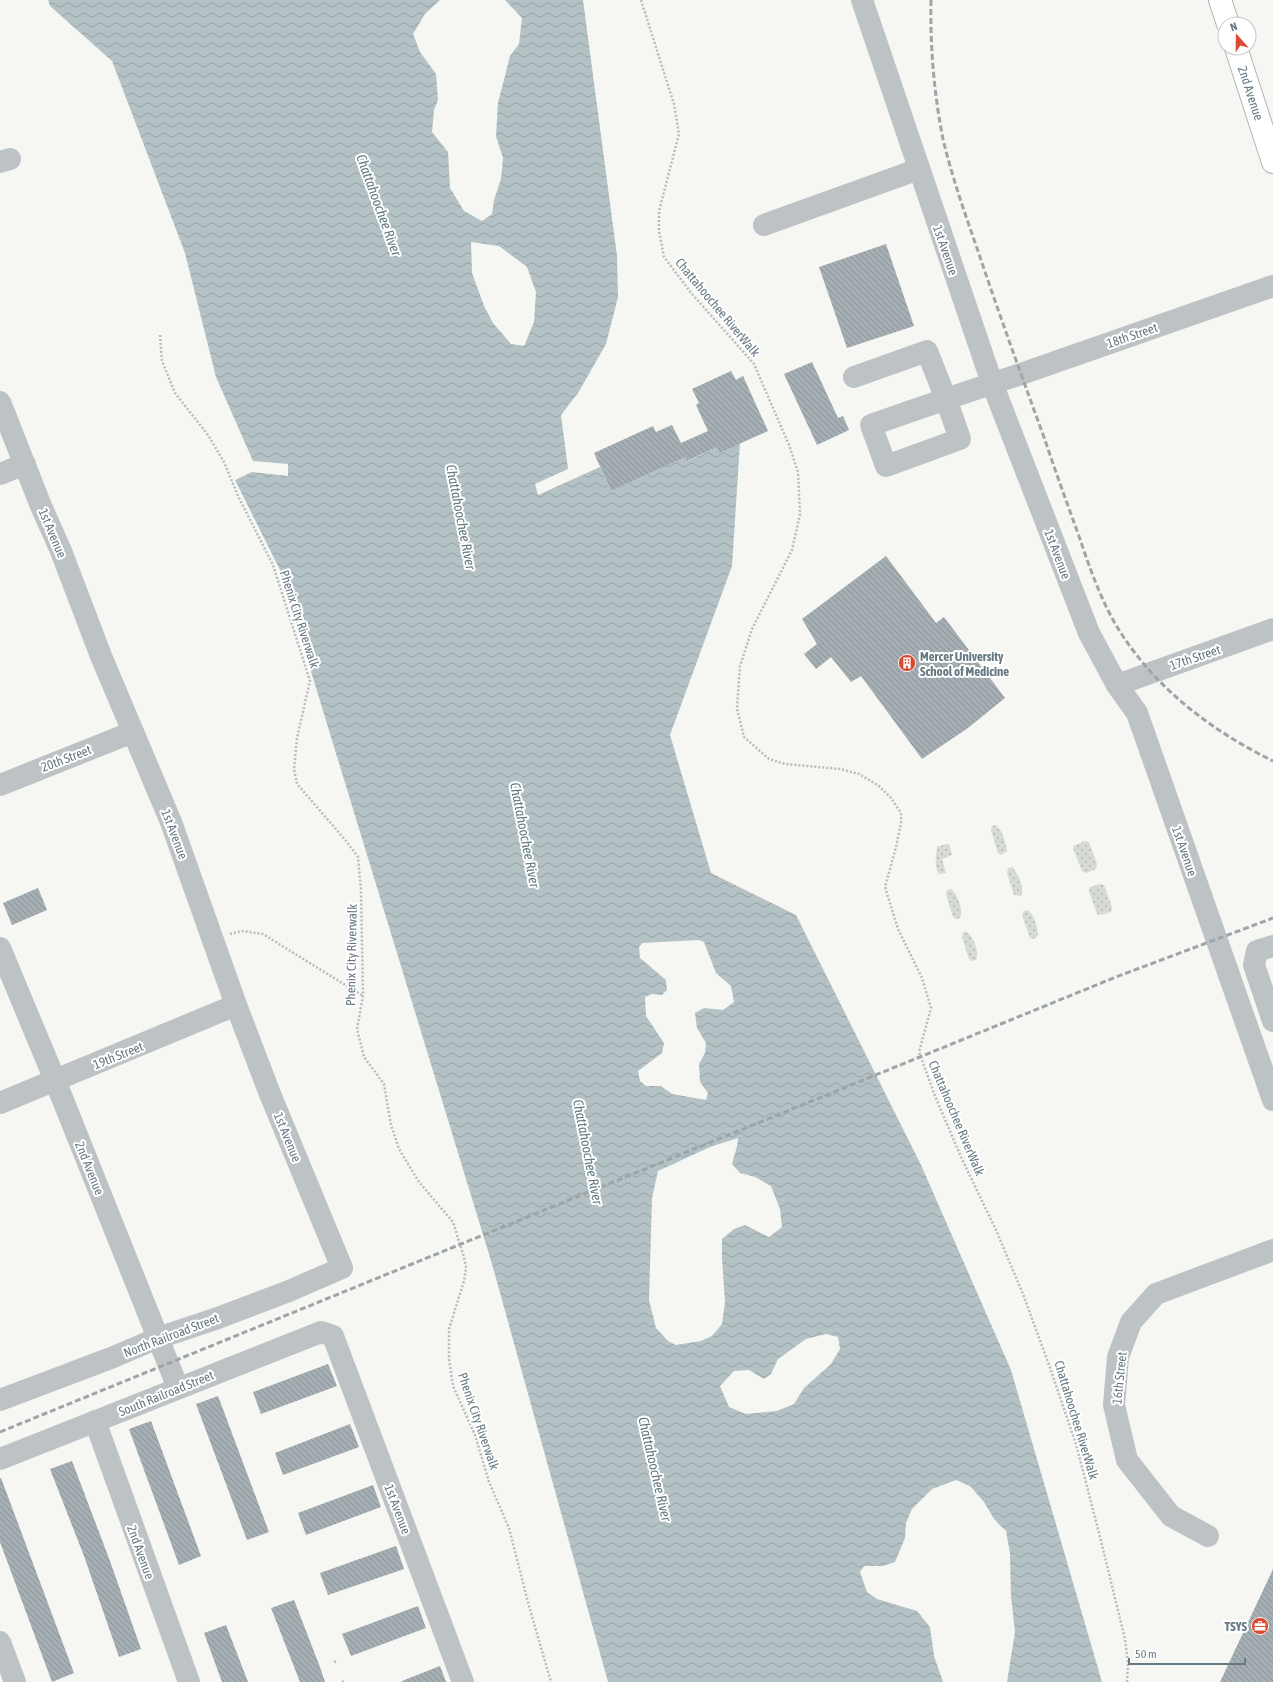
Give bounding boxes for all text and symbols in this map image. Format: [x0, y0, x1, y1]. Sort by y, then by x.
north arrow [1217, 16, 1257, 56]
text: N [1228, 20, 1239, 33]
street label: 2nd Avenue [1235, 64, 1266, 122]
water label: Chattahoochee River [353, 152, 405, 259]
street label: 1st Avenue [930, 223, 961, 277]
street label: Chattahoochee RiverWalk [672, 255, 763, 360]
street label: 18th Street [1105, 320, 1160, 351]
water label: Chattahoochee River [443, 463, 479, 572]
street label: 1st Avenue [35, 506, 70, 560]
street label: 1st Avenue [1041, 527, 1074, 581]
street label: Phenix City Riverwalk [277, 568, 322, 670]
street label: 17th Street [1168, 642, 1223, 673]
place label: Mercer University School of Medicine [920, 649, 1009, 679]
building icon: Mercer University School of Medicine [897, 653, 917, 673]
street label: 20th Street [39, 742, 94, 775]
water label: Chattahoochee River [507, 781, 543, 890]
street label: 1st Avenue [158, 807, 191, 861]
street label: 1st Avenue [1169, 824, 1200, 878]
street label: Phenix City Riverwalk [343, 904, 360, 1006]
street label: 19th Street [91, 1039, 146, 1072]
street label: Chattahoochee RiverWalk [925, 1058, 988, 1178]
water label: Chattahoochee River [570, 1098, 606, 1207]
street label: 1st Avenue [271, 1110, 304, 1164]
street label: 2nd Avenue [72, 1139, 107, 1197]
street label: North Railroad Street [121, 1310, 221, 1361]
street label: 16th Street [1109, 1351, 1130, 1405]
street label: Chattahoochee RiverWalk [1051, 1359, 1102, 1482]
street label: South Railroad Street [116, 1367, 216, 1419]
street label: Phenix City Riverwalk [455, 1371, 502, 1472]
water label: Chattahoochee River [635, 1415, 675, 1524]
street label: 1st Avenue [381, 1482, 414, 1536]
street label: 2nd Avenue [124, 1523, 157, 1581]
office icon: TSYS [1250, 1616, 1270, 1636]
place label: TSYS [1225, 1619, 1248, 1634]
scale bar [1129, 1640, 1245, 1666]
text: 50 m [1135, 1647, 1157, 1661]

